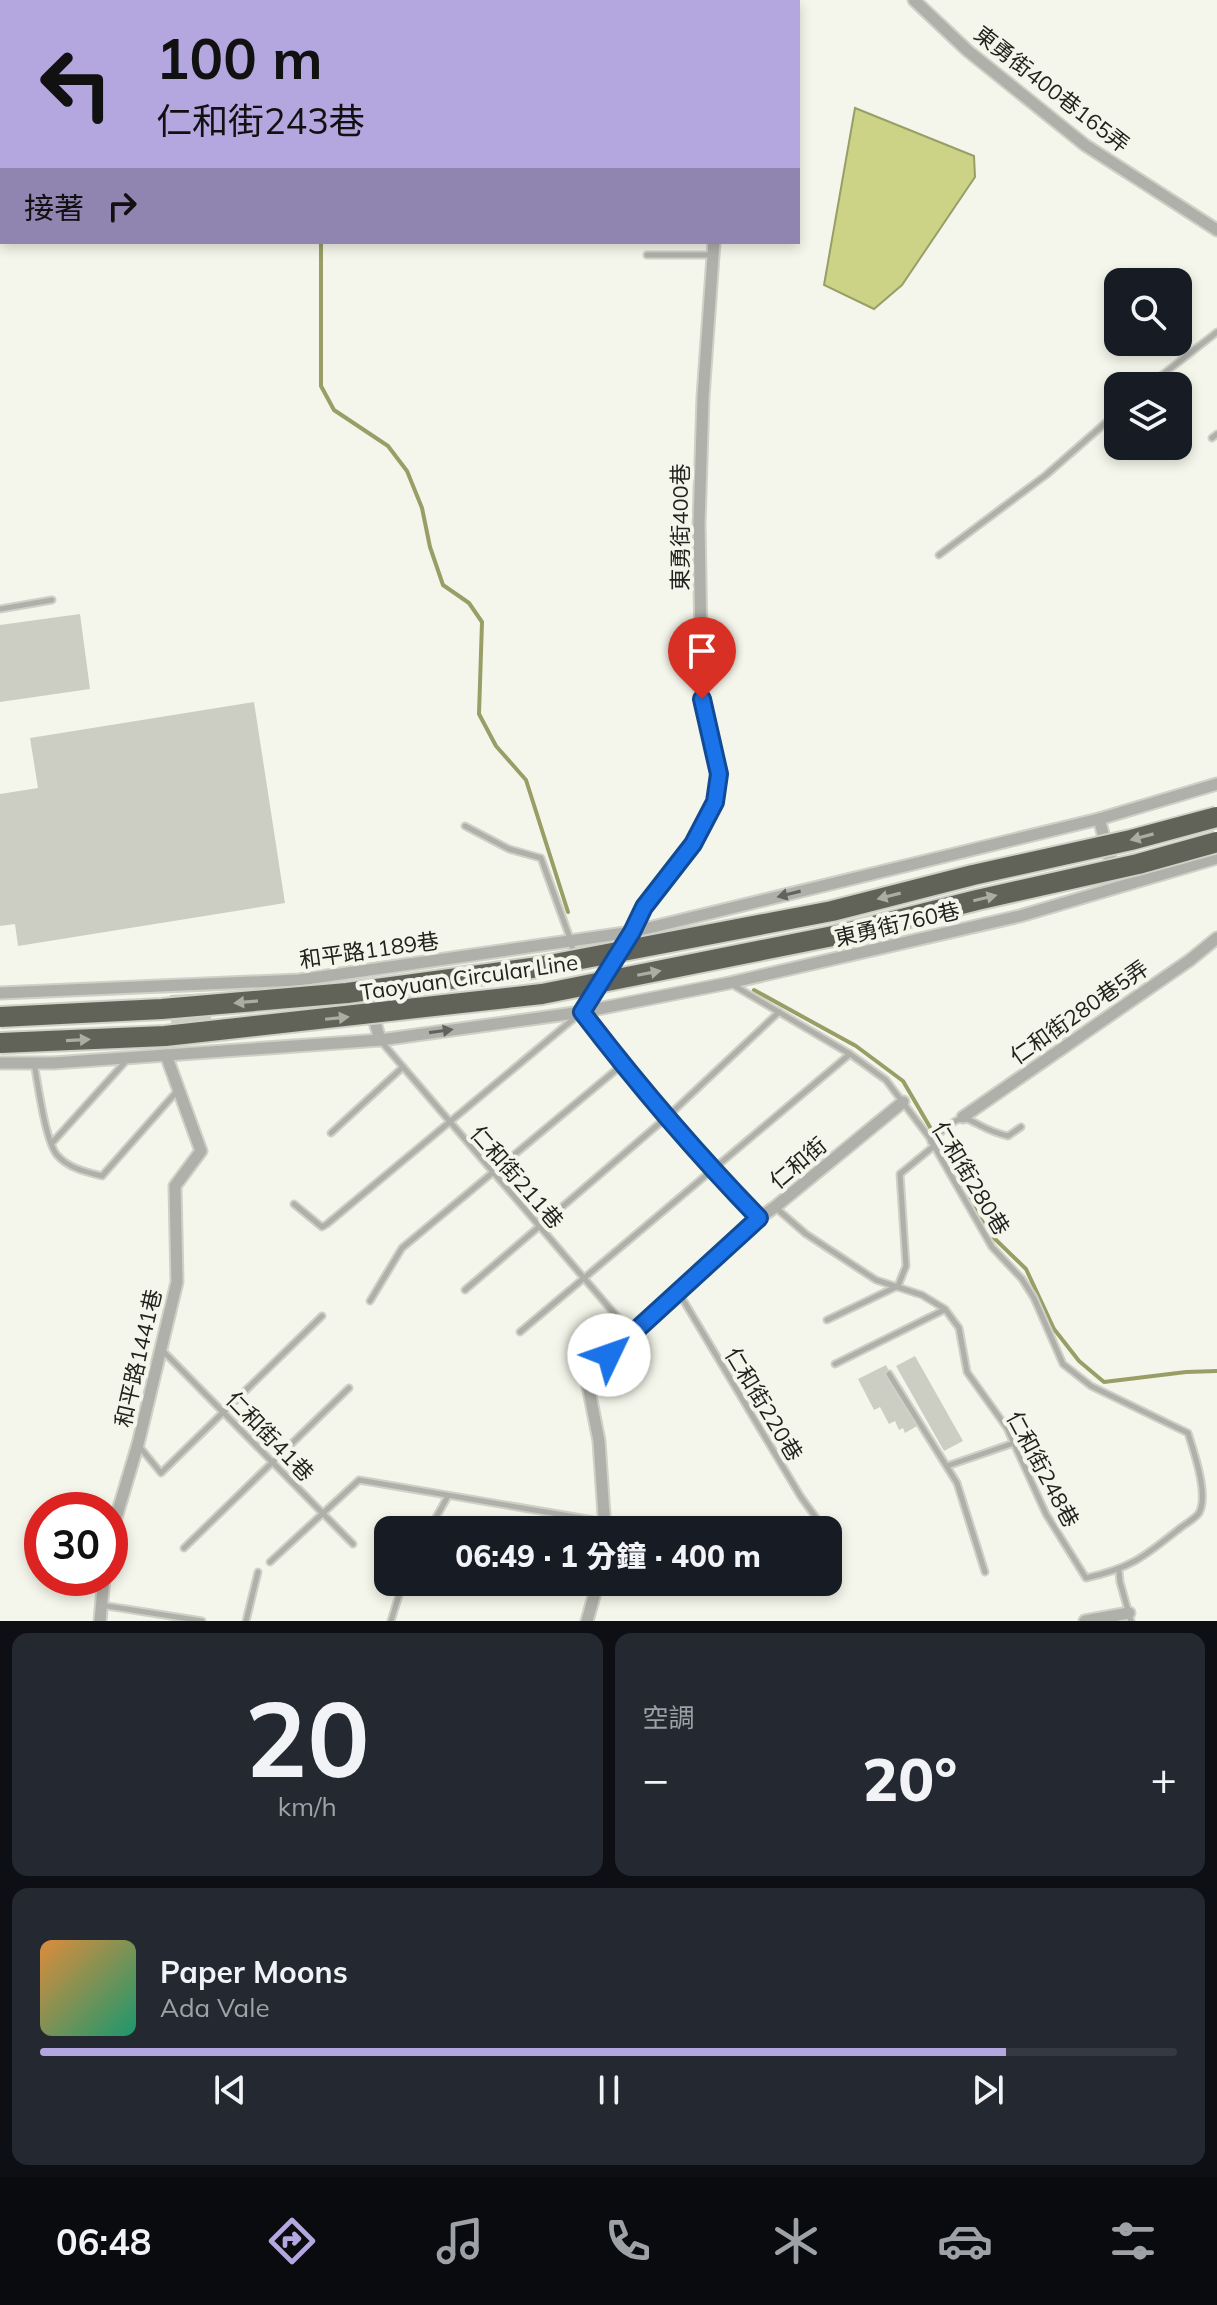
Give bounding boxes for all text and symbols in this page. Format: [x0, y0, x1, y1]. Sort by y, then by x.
street label: 東勇街400巷165弄 [969, 20, 1135, 158]
text: 100 m [156, 23, 323, 93]
icon: left [24, 32, 128, 136]
text: 仁和街243巷 [156, 98, 365, 143]
icon: right [100, 184, 144, 228]
text: 接著 [24, 189, 84, 227]
map controls [1104, 268, 1192, 460]
button: search [1104, 268, 1192, 356]
button: layers [1104, 372, 1192, 460]
street label: 東勇街400巷 [666, 463, 694, 591]
pin [668, 617, 736, 699]
icon: arrive [680, 629, 724, 673]
one-way arrow [1129, 832, 1154, 844]
one-way arrow [776, 888, 801, 901]
one-way arrow [876, 891, 901, 903]
one-way arrow [973, 892, 998, 904]
street label: 東勇街760巷 [832, 896, 962, 952]
street label: 和平路1189巷 [297, 926, 441, 974]
street label: Taoyuan Circular Line [358, 948, 580, 1006]
street label: 仁和街280巷5弄 [1004, 954, 1154, 1070]
one-way arrow [637, 966, 662, 979]
one-way arrow [233, 995, 258, 1008]
one-way arrow [325, 1011, 350, 1024]
one-way arrow [428, 1024, 453, 1037]
one-way arrow [66, 1033, 91, 1046]
street label: 仁和街280巷 [926, 1116, 1016, 1240]
street label: 仁和街211巷 [465, 1120, 569, 1234]
street label: 仁和街 [764, 1131, 832, 1195]
street label: 和平路1441巷 [109, 1286, 167, 1430]
position arrow [567, 1313, 651, 1397]
street label: 仁和街220巷 [719, 1342, 809, 1466]
street label: 仁和街41巷 [220, 1385, 320, 1487]
street label: 仁和街248巷 [1001, 1406, 1085, 1532]
speed limit sign: 30 [24, 1492, 128, 1596]
text: 06:49 · 1 分鐘 · 400 m [455, 1537, 761, 1575]
text: 20 [245, 1672, 370, 1803]
text: 空調 [643, 1701, 695, 1734]
text: 20° [862, 1741, 957, 1816]
text: − [643, 1751, 669, 1806]
text: + [1151, 1751, 1177, 1806]
text: km/h [278, 1790, 337, 1823]
text: Paper Moons [160, 1953, 348, 1991]
text: Ada Vale [160, 1991, 270, 2024]
icon: previous [208, 2068, 252, 2112]
icon: pause [587, 2068, 631, 2112]
icon: next [966, 2068, 1010, 2112]
icon: directions [264, 2213, 320, 2269]
icon: music [432, 2213, 488, 2269]
icon: phone [600, 2213, 656, 2269]
icon: climate [768, 2213, 824, 2269]
icon: car [937, 2213, 993, 2269]
icon: filters [1105, 2213, 1161, 2269]
text: 06:48 [56, 2219, 151, 2264]

